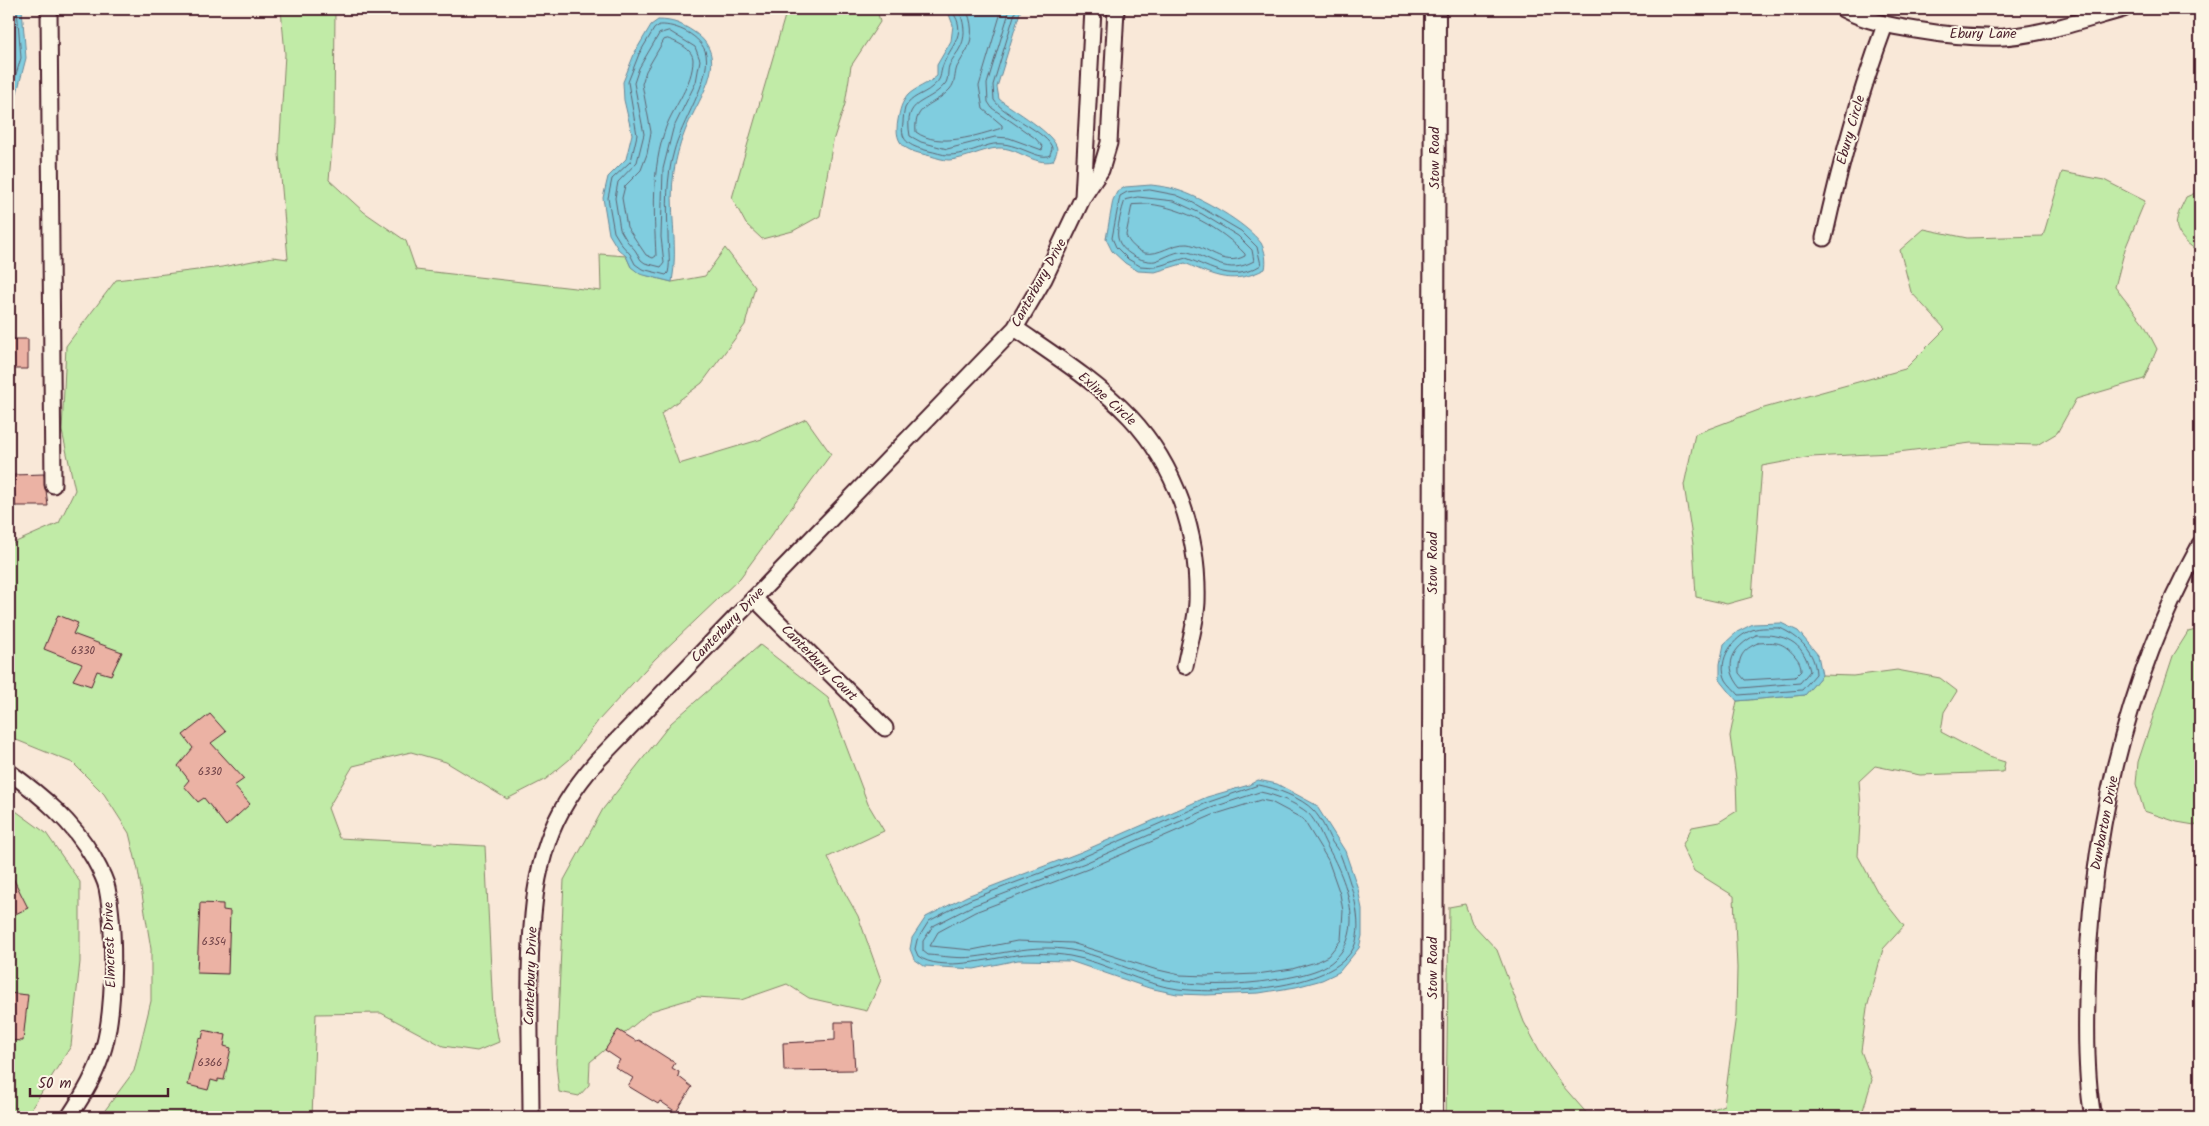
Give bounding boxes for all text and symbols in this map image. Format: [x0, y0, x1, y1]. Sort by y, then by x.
street label: Ebury Lane [1949, 23, 2017, 45]
street label: Ebury Circle [1831, 92, 1872, 167]
street label: Stow Road [1424, 126, 1446, 189]
street label: Canterbury Drive [1005, 234, 1073, 332]
street label: Exline Circle [1073, 367, 1142, 432]
street label: Stow Road [1422, 531, 1444, 594]
street label: Canterbury Drive [686, 581, 771, 668]
street label: Canterbury Court [775, 619, 863, 707]
house number: 6330 [71, 642, 96, 660]
house number: 6330 [198, 763, 223, 781]
street label: Dunbarton Drive [2085, 773, 2125, 872]
street label: Elmcrest Drive [97, 901, 122, 988]
street label: Canterbury Drive [518, 926, 544, 1026]
house number: 6354 [202, 933, 226, 951]
street label: Stow Road [1422, 936, 1444, 999]
house number: 6366 [198, 1054, 222, 1072]
scale bar [30, 1066, 168, 1098]
text: 50 m [38, 1072, 72, 1096]

